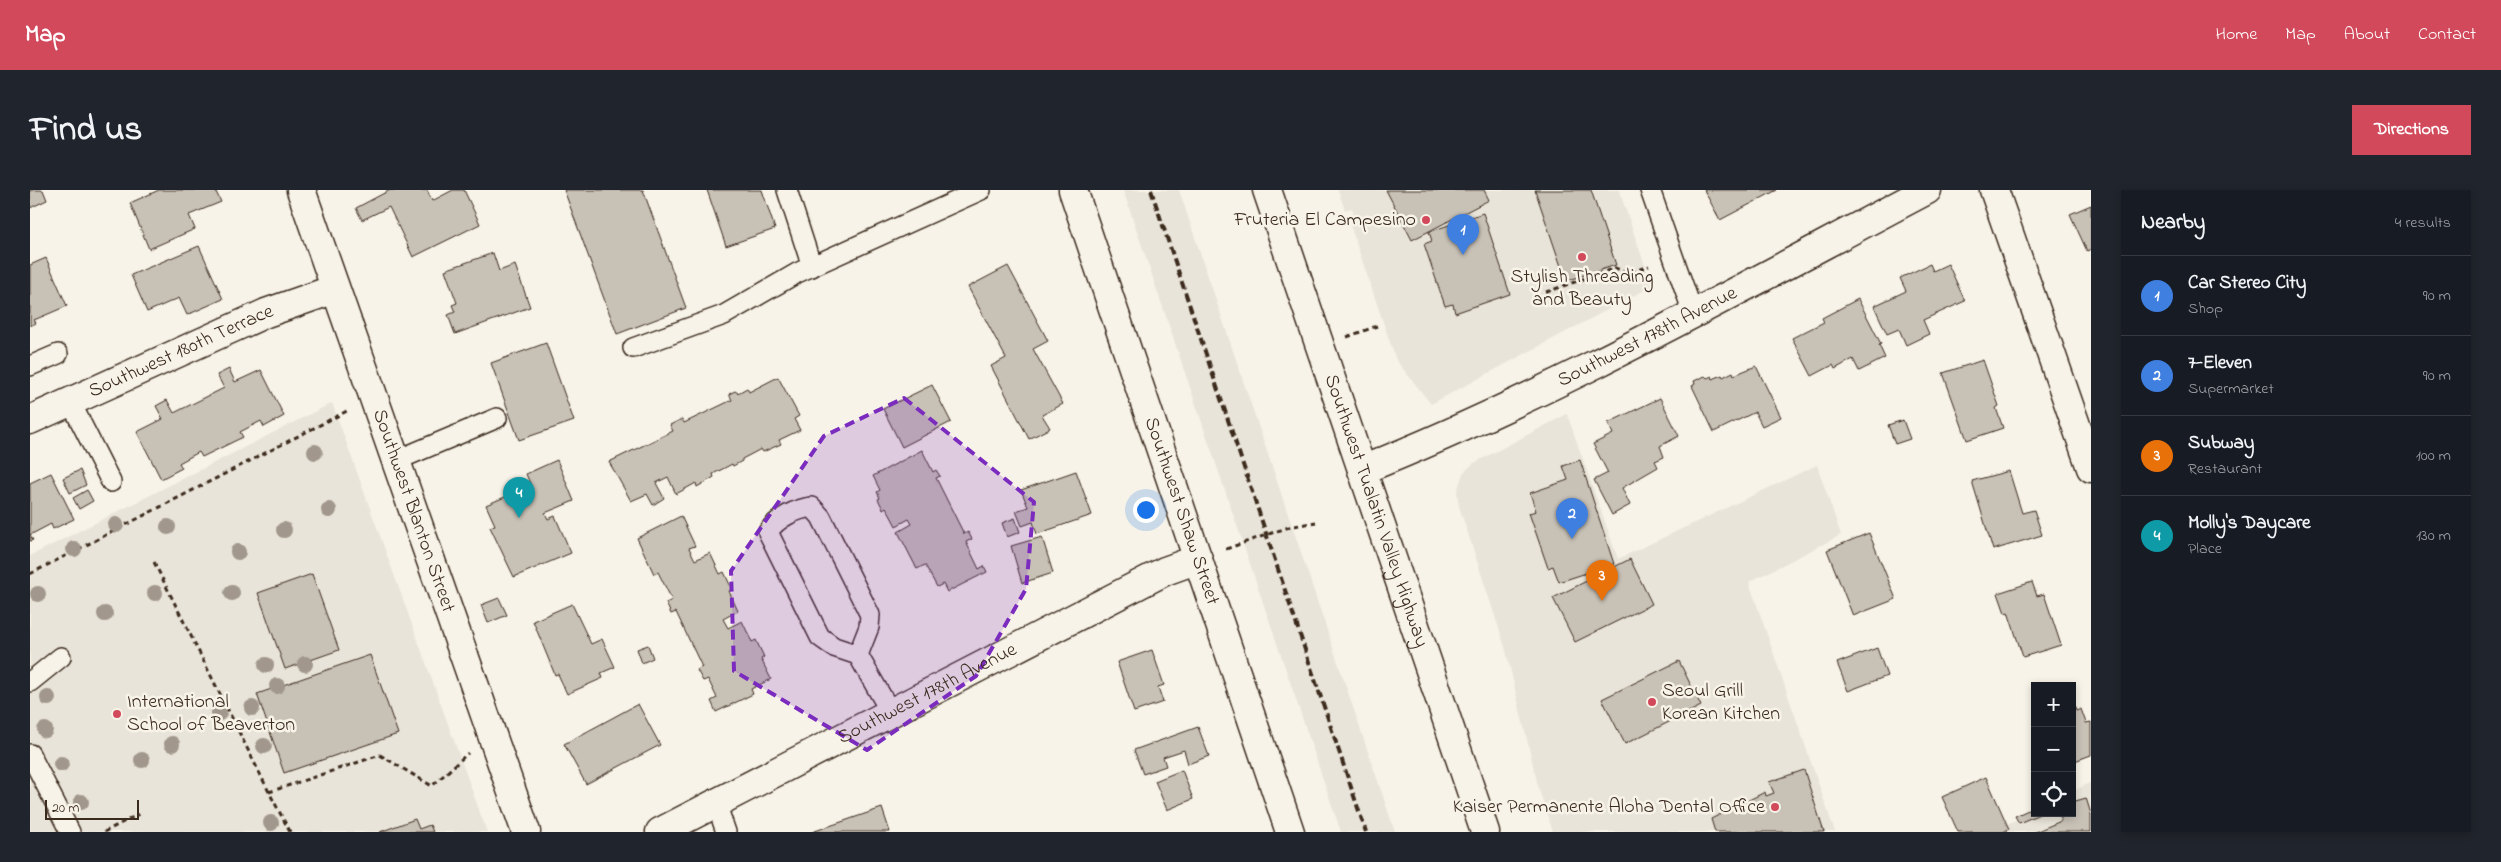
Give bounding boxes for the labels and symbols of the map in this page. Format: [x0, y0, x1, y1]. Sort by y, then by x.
place label: Fruteria El Campesino [1233, 206, 1416, 235]
marker: Fruteria El Campesino [1420, 214, 1432, 226]
pin: 1 [1447, 214, 1479, 255]
marker: Stylish Threading and Beauty [1576, 251, 1588, 263]
place label: Stylish Threading and Beauty [1511, 263, 1653, 315]
street label: Southwest 178th Avenue [1553, 279, 1742, 395]
street label: Southwest 180th Terrace [84, 297, 277, 406]
street label: Southwest Tualatin Valley Highway [1316, 371, 1436, 651]
street label: Southwest Blanton Street [364, 405, 463, 617]
street label: Southwest Shaw Street [1136, 413, 1227, 609]
pin: 4 [503, 477, 535, 518]
your location [1133, 497, 1159, 523]
pin: 2 [1556, 498, 1588, 539]
pin: 3 [1586, 560, 1618, 601]
street label: Southwest 178th Avenue [833, 635, 1022, 752]
place label: Seoul Grill Korean Kitchen [1662, 677, 1780, 729]
place label: International School of Beaverton [127, 688, 295, 740]
marker: Seoul Grill Korean Kitchen [1646, 696, 1658, 708]
marker: International School of Beaverton [111, 708, 123, 720]
place label: Kaiser Permanente Aloha Dental Office [1453, 793, 1765, 822]
scale bar [45, 797, 139, 820]
marker: Kaiser Permanente Aloha Dental Office [1769, 801, 1781, 813]

